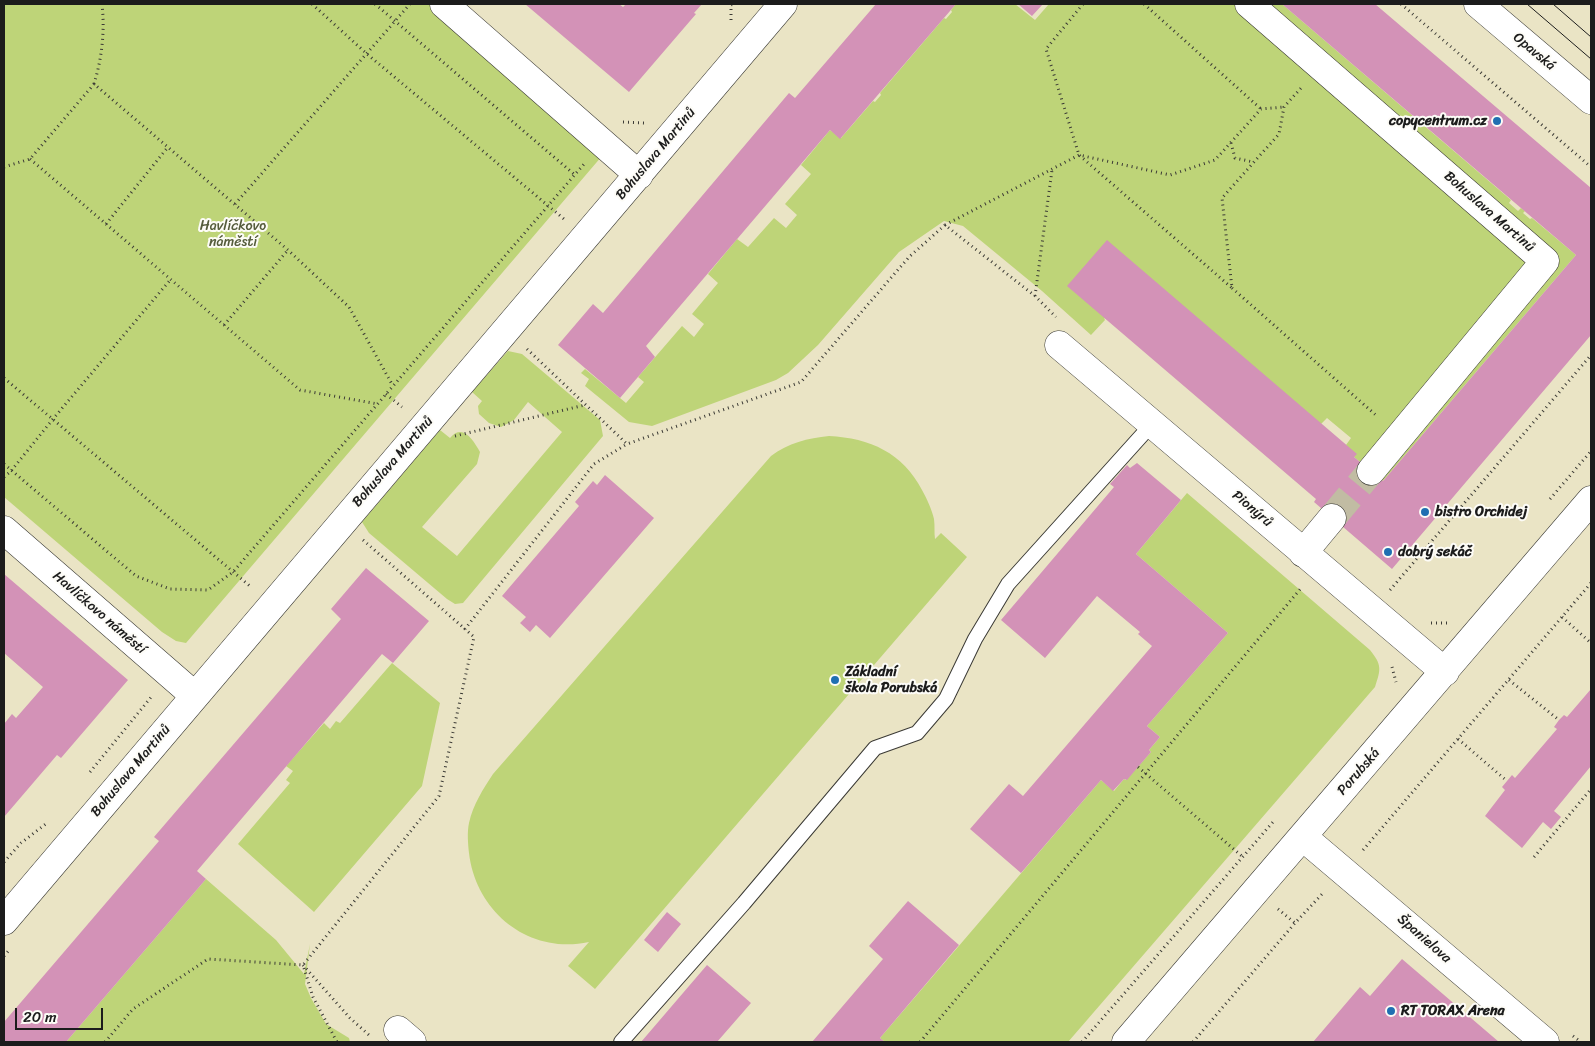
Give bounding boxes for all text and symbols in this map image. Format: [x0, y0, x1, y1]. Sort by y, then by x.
street label: Opavská [1509, 29, 1559, 75]
street label: Bohuslava Martinů [613, 105, 699, 203]
place label: copycentrum.cz [1389, 113, 1487, 129]
marker: copycentrum.cz [1491, 115, 1503, 127]
street label: Bohuslava Martinů [1440, 168, 1538, 256]
park label: Havlíčkovo náměstí [200, 218, 266, 250]
street label: Bohuslava Martinů [349, 413, 437, 511]
street label: Pionýrů [1228, 487, 1276, 531]
place label: bistro Orchidej [1435, 504, 1527, 520]
marker: bistro Orchidej [1419, 506, 1431, 518]
place label: dobrý sekáč [1398, 544, 1472, 560]
marker: dobrý sekáč [1382, 546, 1394, 558]
street label: Havlíčkovo náměstí [49, 568, 149, 658]
place label: Základní škola Porubská [845, 664, 937, 696]
marker: Základní škola Porubská [829, 674, 841, 686]
street label: Bohuslava Martinů [88, 722, 174, 820]
street label: Porubská [1334, 745, 1384, 799]
street label: Španielova [1394, 911, 1454, 967]
scale bar [18, 998, 105, 1030]
place label: RT TORAX Arena [1401, 1003, 1505, 1019]
text: 20 m [23, 1004, 57, 1030]
marker: RT TORAX Arena [1385, 1005, 1397, 1017]

